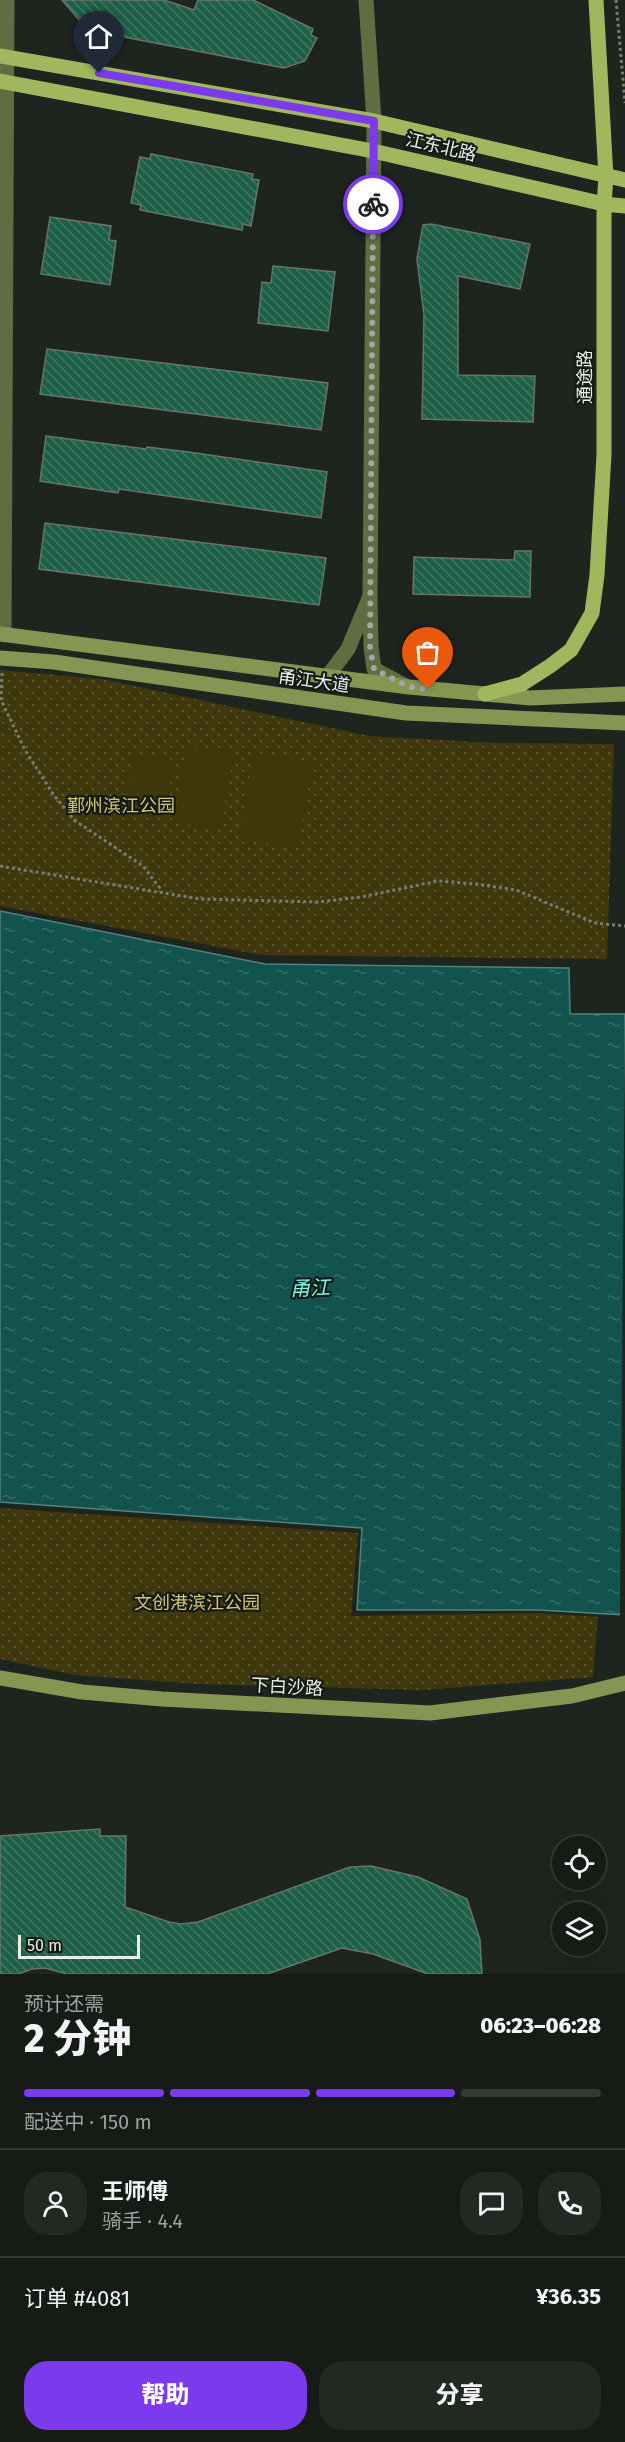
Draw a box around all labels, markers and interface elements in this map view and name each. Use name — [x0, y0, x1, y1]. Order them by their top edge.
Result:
pin — [73, 11, 124, 73]
icon: home — [82, 20, 115, 53]
street label: 江东北路 — [403, 128, 479, 166]
courier — [343, 174, 403, 234]
icon: bike — [357, 188, 390, 221]
street label: 通途路 — [574, 350, 596, 404]
pin — [402, 627, 453, 689]
icon: bag — [411, 636, 444, 669]
street label: 甬江大道 — [277, 665, 351, 697]
park label: 鄞州滨江公园 — [67, 795, 175, 817]
water label: 甬江 — [290, 1275, 332, 1301]
park label: 文创港滨江公园 — [134, 1592, 260, 1614]
street label: 下白沙路 — [250, 1674, 324, 1700]
map controls — [552, 1836, 606, 1956]
button: locate — [552, 1836, 606, 1890]
button: layers — [552, 1902, 606, 1956]
scale bar — [18, 1932, 140, 1960]
text: 50 m — [27, 1936, 62, 1955]
text: 预计还需 — [24, 1992, 104, 2016]
text: 06:23–06:28 — [480, 2012, 601, 2039]
text: 2 分钟 — [24, 2016, 131, 2062]
text: 配送中 · 150 m — [24, 2110, 152, 2134]
button: person — [24, 2172, 87, 2235]
button: chat — [460, 2172, 523, 2235]
button: phone — [538, 2172, 601, 2235]
text: 王师傅 — [102, 2178, 168, 2205]
text: 骑手 · 4.4 — [102, 2209, 183, 2233]
text: ¥36.35 — [536, 2283, 601, 2310]
text: 订单 #4081 — [24, 2285, 130, 2312]
button: 帮助 — [24, 2361, 307, 2430]
button: 分享 — [319, 2361, 601, 2430]

